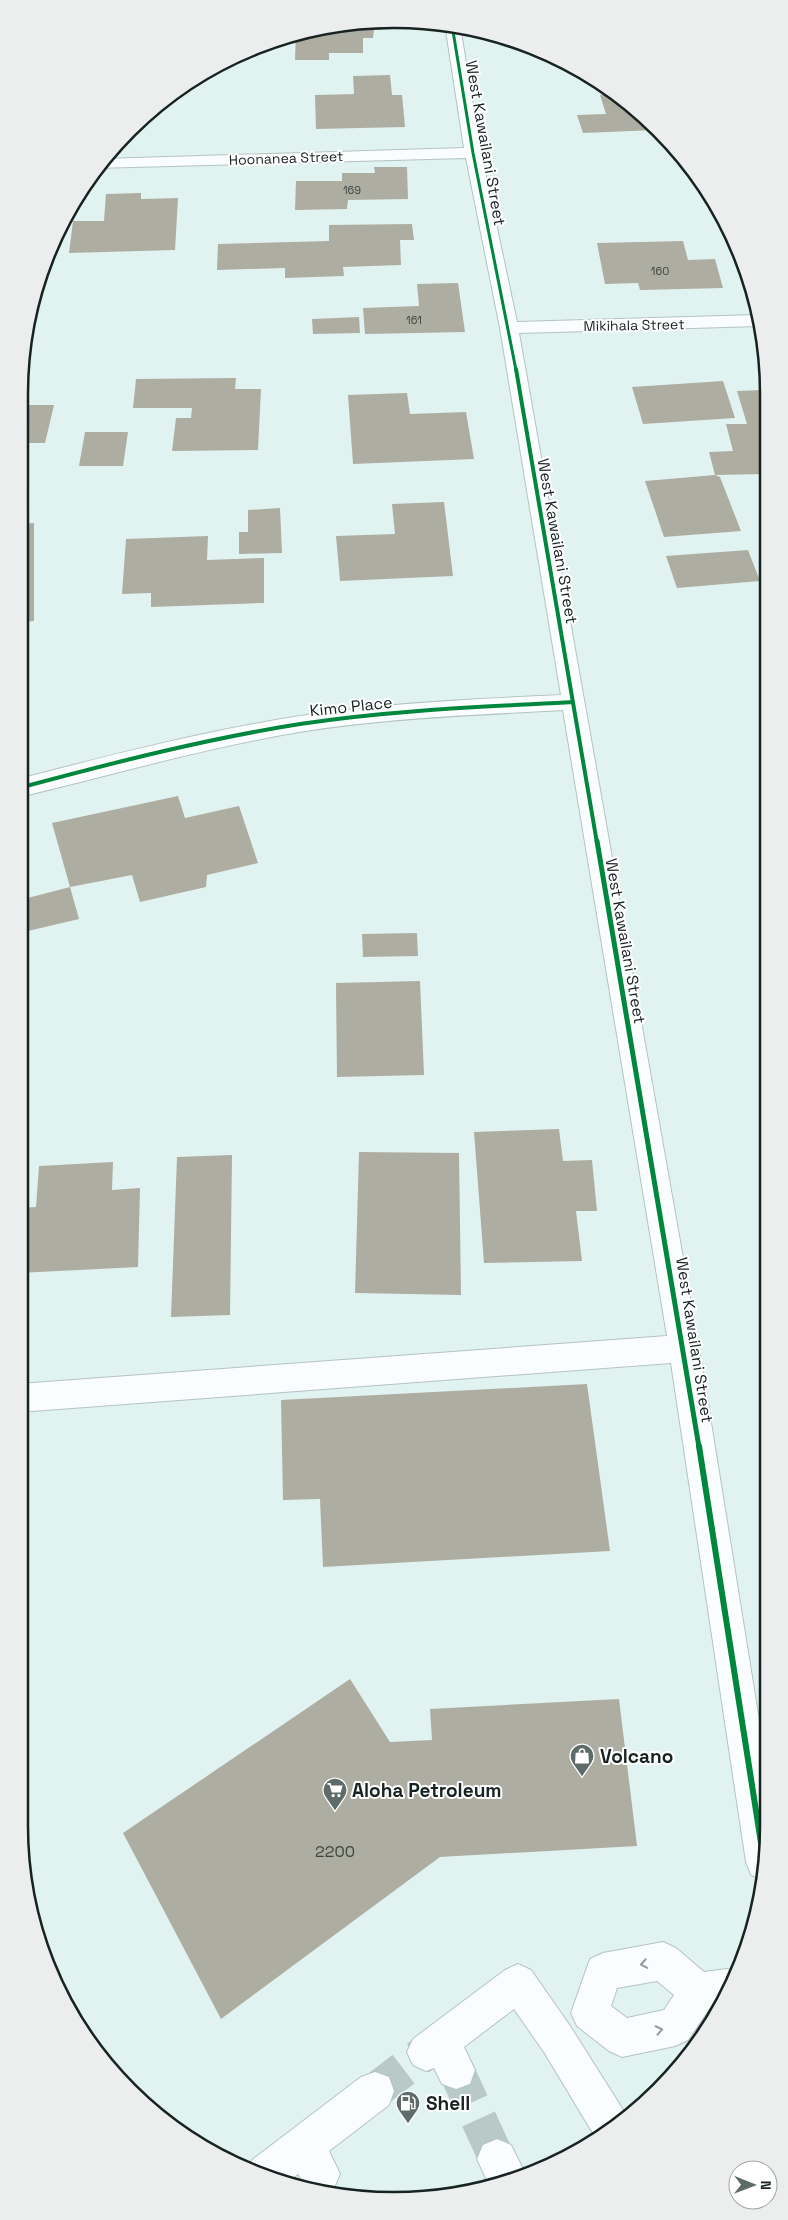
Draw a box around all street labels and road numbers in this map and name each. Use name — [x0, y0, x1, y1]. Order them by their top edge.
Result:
street label: West Kawailani Street — [461, 59, 510, 227]
street label: Hoonanea Street — [229, 147, 343, 169]
street label: Mikihala Street — [583, 315, 685, 335]
street label: West Kawailani Street — [533, 457, 582, 625]
street label: Kimo Place — [309, 692, 393, 721]
street label: West Kawailani Street — [601, 857, 650, 1025]
street label: West Kawailani Street — [671, 1256, 718, 1424]

